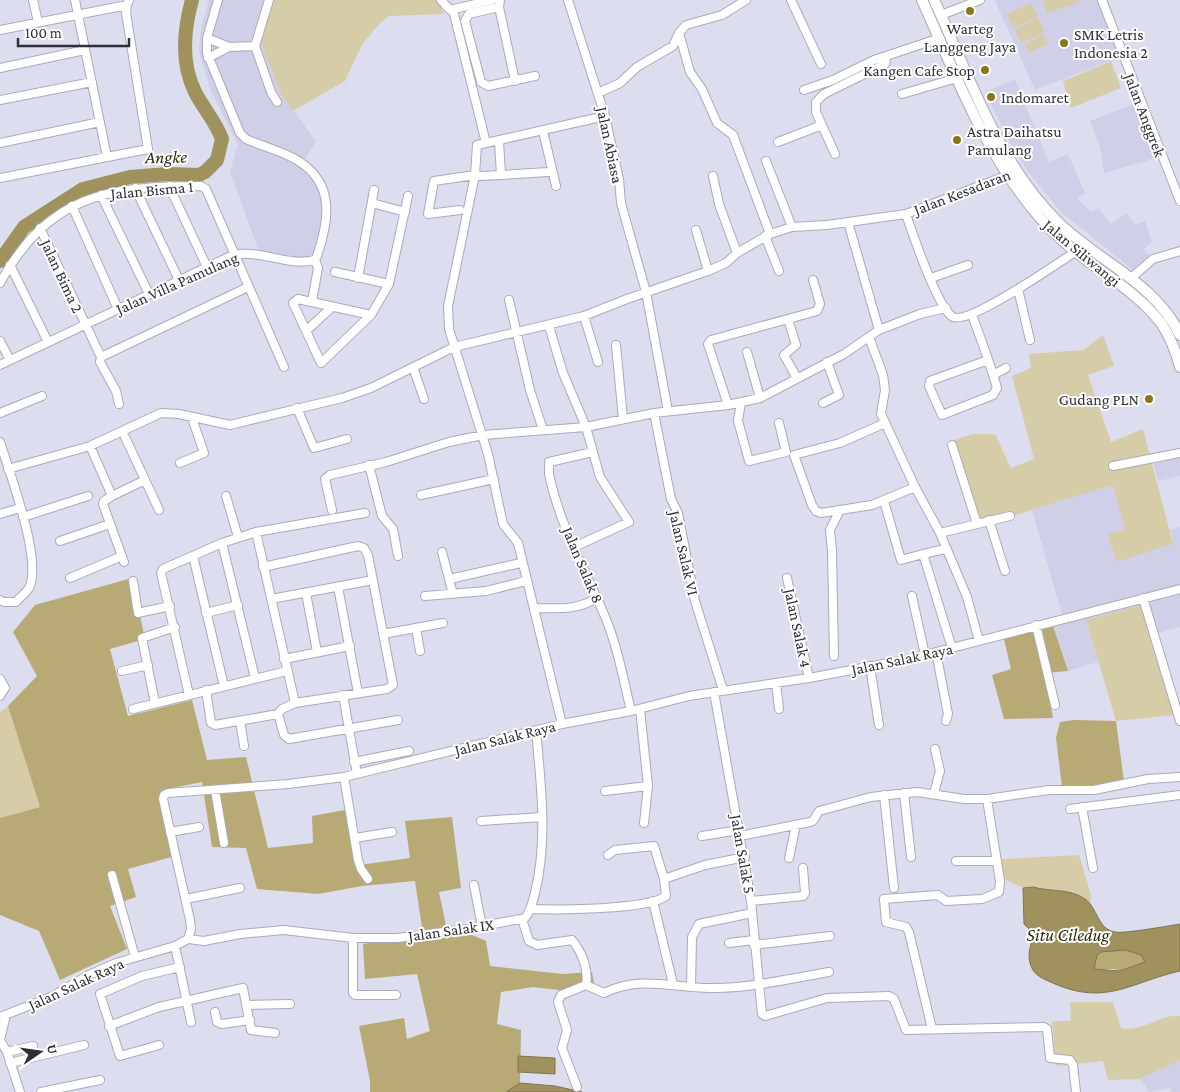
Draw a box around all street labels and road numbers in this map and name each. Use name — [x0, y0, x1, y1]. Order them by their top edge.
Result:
street label: Jalan Anggrek — [1120, 69, 1169, 160]
street label: Jalan Abiasa — [592, 103, 627, 186]
street label: Jalan Kesadaran — [909, 166, 1014, 220]
street label: Jalan Bisma 1 — [108, 178, 194, 203]
street label: Jalan Siliwangi — [1038, 215, 1124, 291]
street label: Jalan Bima 2 — [36, 235, 87, 316]
street label: Jalan Villa Pamulang — [112, 248, 241, 319]
street label: Jalan Salak VI — [665, 507, 702, 597]
street label: Jalan Salak 8 — [558, 523, 607, 606]
street label: Jalan Salak 4 — [780, 585, 815, 669]
street label: Jalan Salak Raya — [848, 640, 955, 679]
street label: Jalan Salak Raya — [451, 717, 558, 760]
street label: Jalan Salak 5 — [726, 811, 758, 895]
street label: Jalan Salak IX — [405, 915, 496, 946]
street label: Jalan Salak Raya — [24, 954, 127, 1015]

